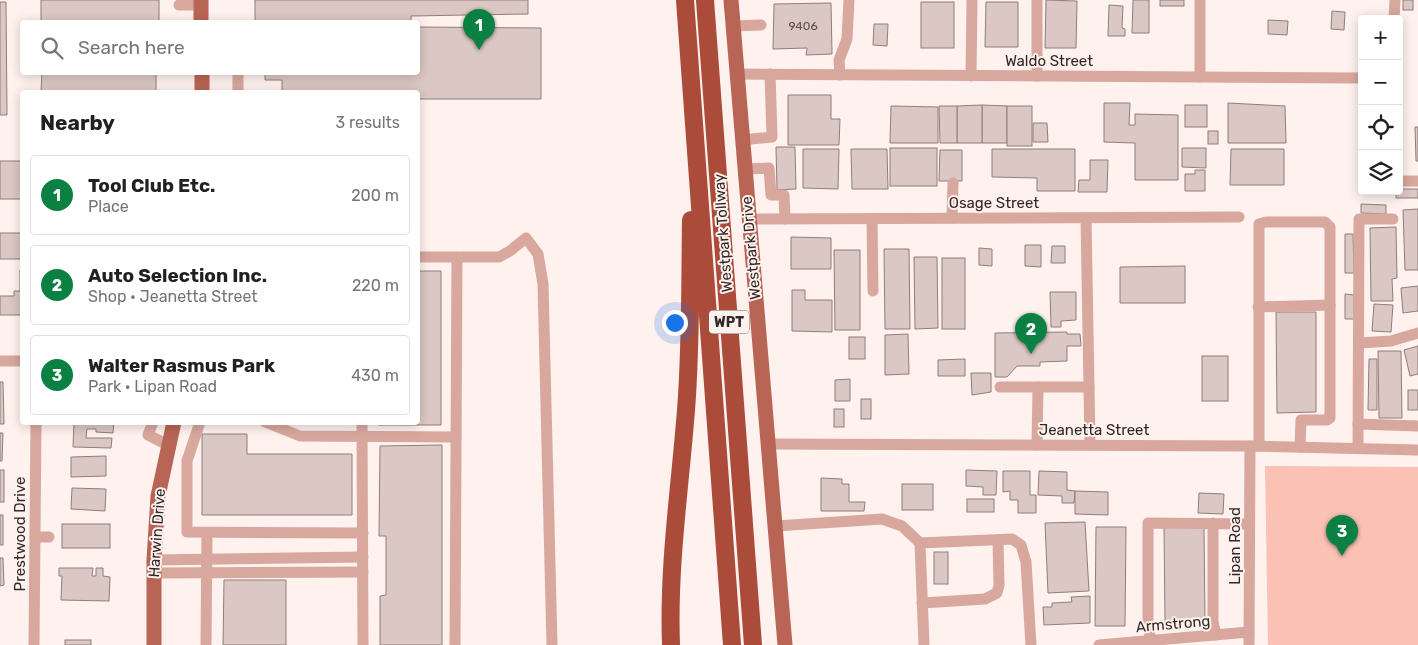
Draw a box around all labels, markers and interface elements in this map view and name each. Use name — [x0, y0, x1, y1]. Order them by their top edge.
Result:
pin: 1 — [463, 9, 495, 50]
map controls — [1358, 15, 1403, 195]
button: + — [1358, 15, 1403, 60]
house number: 9406 — [788, 19, 818, 33]
search box — [20, 20, 420, 75]
icon: search — [38, 34, 66, 62]
text: Search here — [78, 36, 185, 59]
street label: Waldo Street — [1005, 52, 1093, 70]
button: − — [1358, 60, 1403, 105]
button: locate — [1358, 105, 1403, 150]
text: Nearby — [40, 110, 115, 135]
text: 3 results — [335, 113, 400, 132]
button: layers — [1358, 150, 1403, 195]
street label: Westpark Tollway — [710, 173, 736, 293]
text: Tool Club Etc. — [88, 174, 216, 197]
text: 1 — [53, 186, 61, 205]
text: 200 m — [351, 186, 399, 205]
street label: Osage Street — [949, 194, 1039, 212]
street label: Westpark Drive — [738, 195, 764, 301]
text: Place — [88, 197, 129, 216]
text: Auto Selection Inc. — [88, 264, 267, 287]
text: 2 — [52, 276, 62, 295]
text: 220 m — [352, 276, 399, 295]
text: Shop · Jeanetta Street — [88, 287, 258, 306]
your location — [662, 310, 688, 336]
road number: WPT — [709, 311, 749, 334]
pin: 2 — [1015, 313, 1047, 354]
text: Walter Rasmus Park — [88, 354, 275, 377]
text: 3 — [52, 366, 62, 385]
text: 430 m — [351, 366, 399, 385]
text: Park · Lipan Road — [88, 377, 217, 396]
street label: Jeanetta Street — [1039, 421, 1149, 439]
street label: Prestwood Drive — [11, 477, 29, 591]
street label: Harwin Drive — [145, 488, 169, 578]
street label: Lipan Road — [1226, 507, 1244, 585]
pin: 3 — [1326, 515, 1358, 556]
street label: Armstrong — [1135, 612, 1211, 636]

